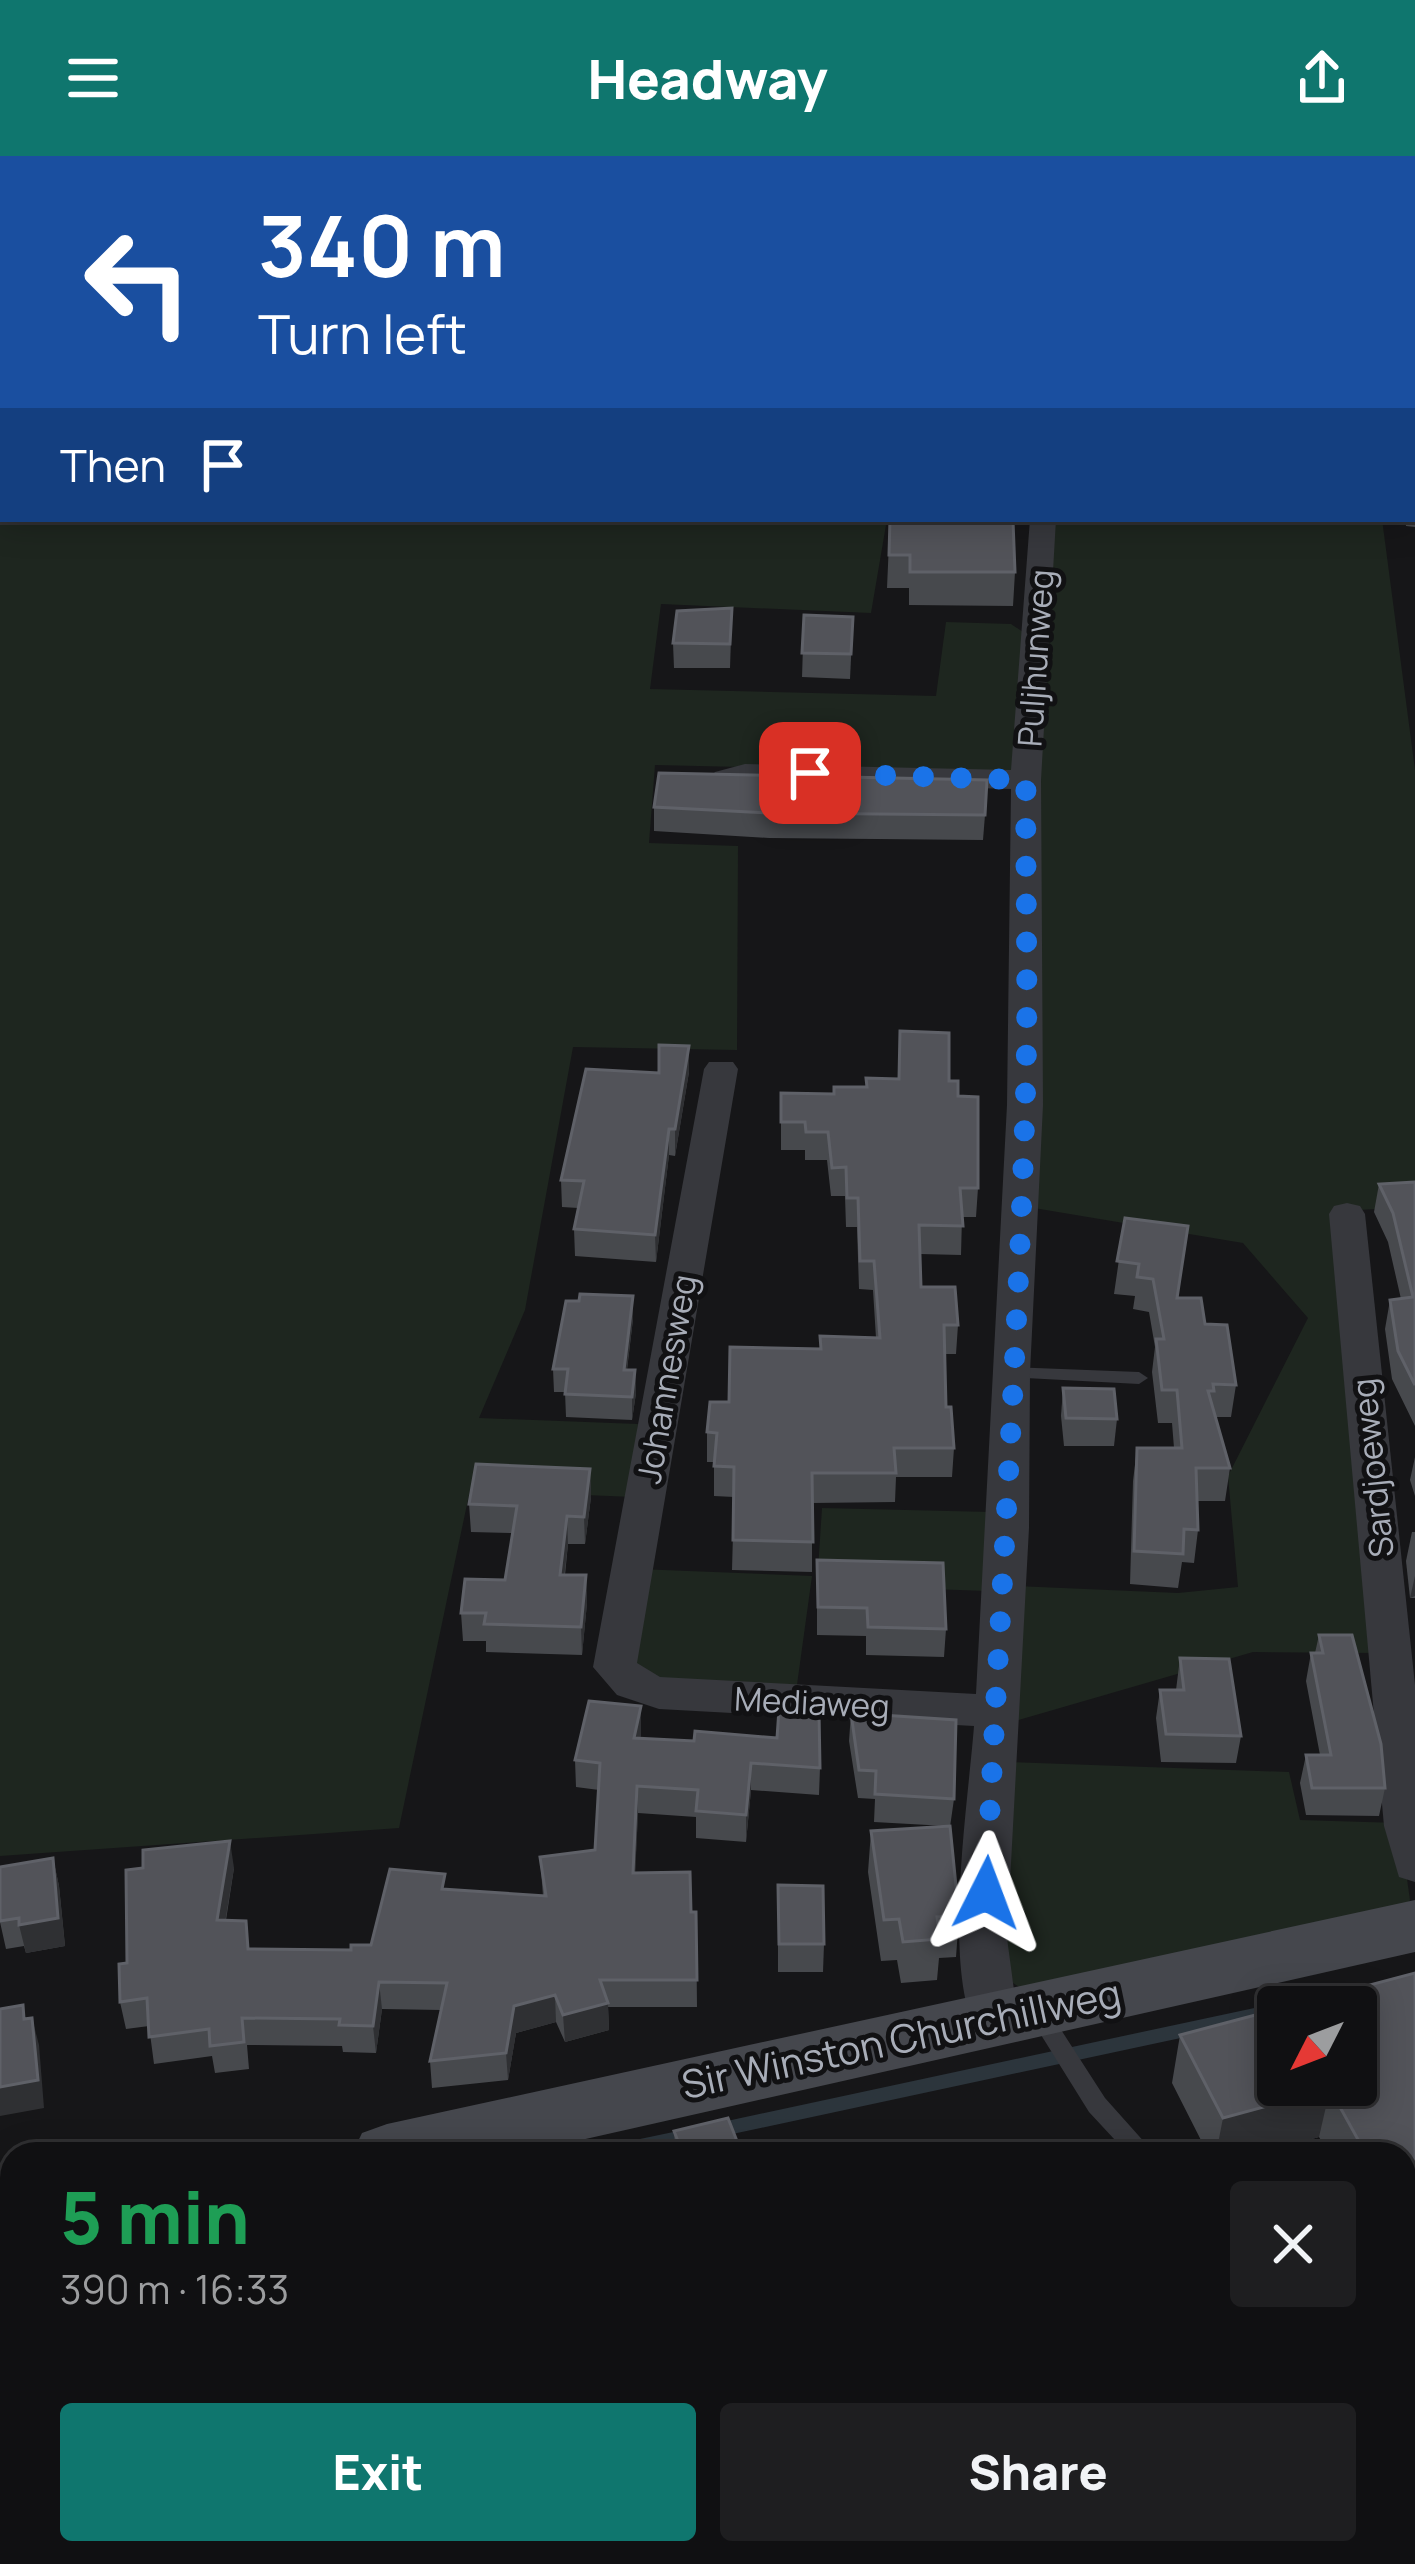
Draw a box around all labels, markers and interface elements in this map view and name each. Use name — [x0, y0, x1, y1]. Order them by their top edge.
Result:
text: Headway — [587, 41, 828, 115]
icon: menu — [60, 45, 126, 111]
icon: share — [1289, 45, 1355, 111]
text: 340 m — [258, 187, 506, 302]
icon: left — [60, 204, 216, 360]
text: Turn left — [258, 296, 467, 370]
icon: arrive — [190, 432, 256, 498]
text: Then — [60, 434, 166, 496]
street label: Puljhunweg — [1006, 568, 1064, 748]
pin — [759, 722, 861, 824]
icon: arrive — [777, 740, 843, 806]
street label: Johannesweg — [625, 1271, 707, 1487]
street label: Sardjoeweg — [1340, 1376, 1404, 1560]
street label: Mediaweg — [733, 1675, 891, 1729]
position arrow — [923, 1830, 1049, 1956]
street label: Sir Winston Churchillweg — [677, 1965, 1125, 2111]
north arrow — [1257, 1986, 1377, 2106]
map controls — [1257, 1986, 1377, 2106]
text: 5 min — [60, 2167, 250, 2266]
button: close — [1230, 2181, 1356, 2307]
text: 390 m · 16:33 — [60, 2262, 289, 2316]
button: Exit — [60, 2403, 696, 2541]
button: Share — [720, 2403, 1356, 2541]

